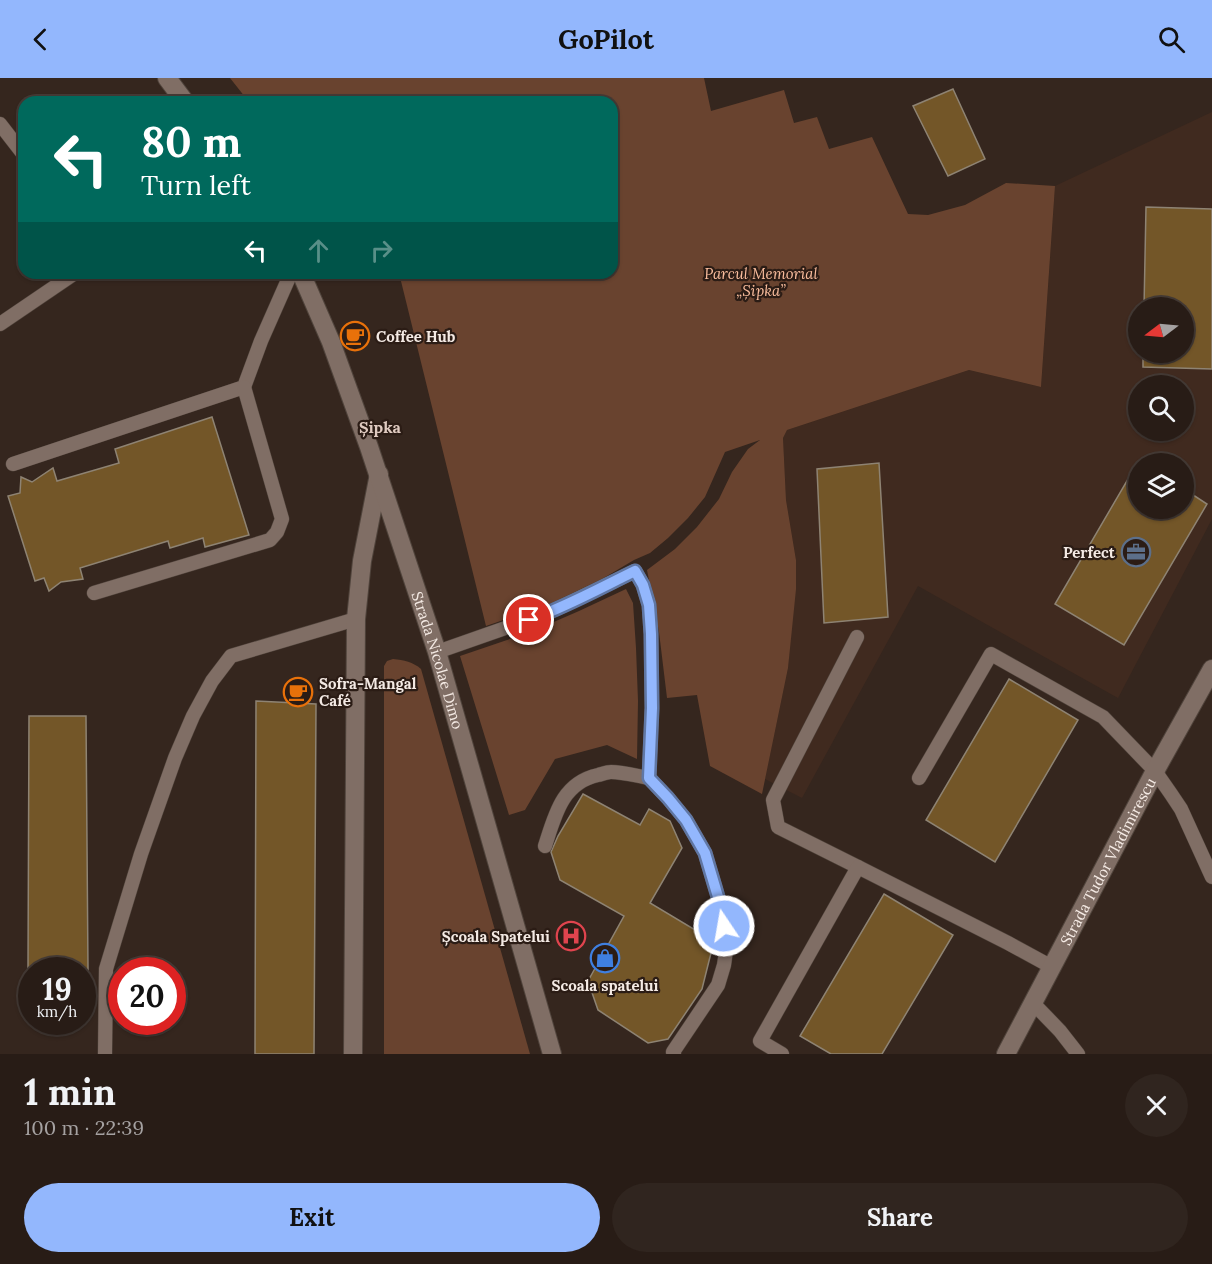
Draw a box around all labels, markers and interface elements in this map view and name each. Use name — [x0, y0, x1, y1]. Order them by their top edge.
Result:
text: GoPilot — [558, 22, 654, 56]
icon: back — [24, 23, 57, 56]
icon: search — [1155, 23, 1188, 56]
text: 80 m — [141, 115, 241, 169]
icon: left — [42, 120, 120, 198]
text: Turn left — [141, 168, 251, 202]
icon: left — [239, 234, 272, 267]
icon: ahead — [302, 234, 335, 267]
icon: right — [365, 234, 398, 267]
park label: Parcul Memorial „Șipka” — [704, 264, 819, 300]
north arrow — [1128, 297, 1194, 363]
map controls — [1128, 297, 1194, 519]
cafe icon: Coffee Hub — [339, 320, 371, 352]
place label: Coffee Hub — [376, 327, 456, 346]
button: search — [1128, 375, 1194, 441]
district label: Șipka — [359, 417, 402, 438]
button: layers — [1128, 453, 1194, 519]
office icon: Perfect — [1120, 536, 1152, 568]
place label: Perfect — [1063, 543, 1116, 562]
street label: Strada Nicolae Dimo — [408, 589, 468, 731]
pin — [503, 594, 554, 645]
icon: arrive — [512, 603, 545, 636]
place label: Sofra-Mangal Café — [319, 674, 417, 710]
cafe icon: Sofra-Mangal Café — [282, 676, 314, 708]
street label: Strada Tudor Vladimirescu — [1056, 774, 1160, 948]
position arrow — [692, 894, 756, 958]
hospital icon: Școala Spatelui — [555, 920, 587, 952]
place label: Școala Spatelui — [442, 927, 550, 947]
shop icon: Scoala spatelui — [589, 942, 621, 974]
speed limit sign: 20 — [108, 957, 186, 1035]
text: 19 — [42, 970, 72, 1008]
place label: Scoala spatelui — [552, 976, 658, 995]
text: km/h — [37, 1002, 77, 1021]
text: 1 min — [24, 1069, 116, 1115]
button: close — [1125, 1074, 1188, 1137]
text: 100 m · 22:39 — [24, 1115, 144, 1140]
button: Exit — [24, 1183, 600, 1252]
button: Share — [612, 1183, 1188, 1252]

